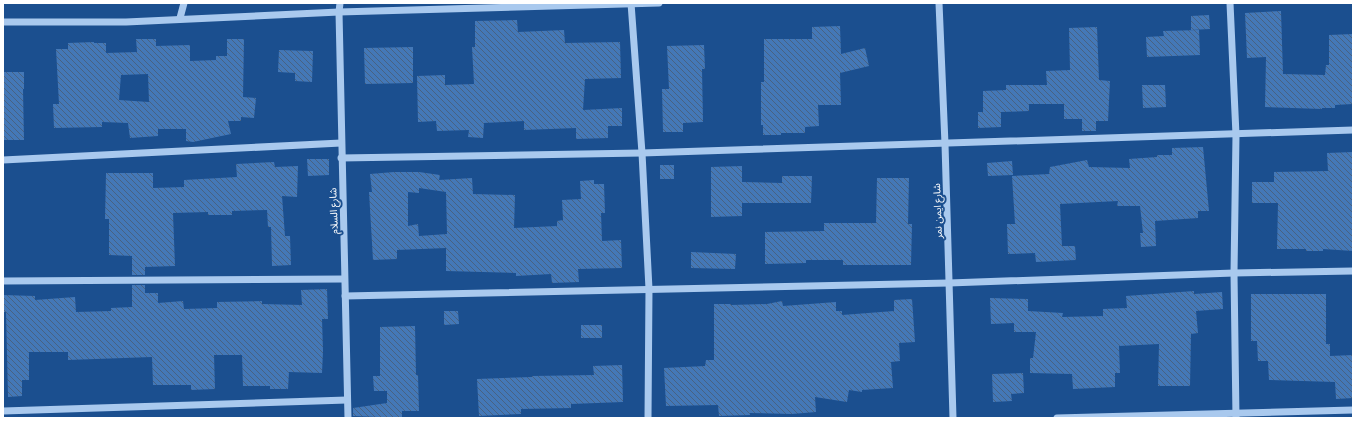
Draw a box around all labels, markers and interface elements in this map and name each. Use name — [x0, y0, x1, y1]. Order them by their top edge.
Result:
street label: شارع ايمن نمر — [930, 183, 946, 240]
street label: شارع السلام — [326, 187, 343, 234]

